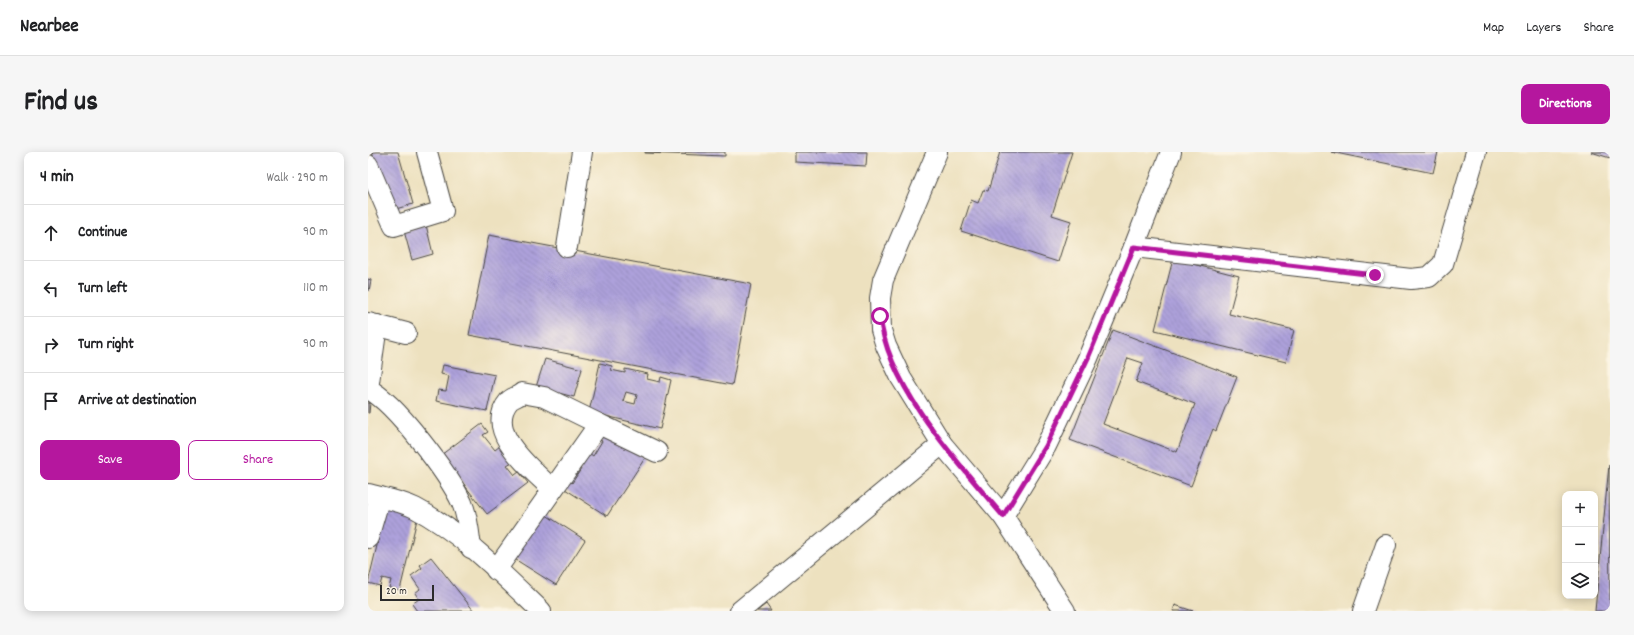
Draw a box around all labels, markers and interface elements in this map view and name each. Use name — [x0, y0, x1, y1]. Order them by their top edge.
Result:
text: Nearbee — [20, 14, 79, 41]
text: Map — [1483, 18, 1504, 38]
text: Layers — [1526, 18, 1561, 38]
text: Share — [1583, 18, 1614, 38]
text: Find us — [24, 84, 98, 124]
button: Directions — [1521, 84, 1610, 124]
text: 4 min — [40, 166, 74, 190]
text: Walk · 290 m — [266, 169, 328, 188]
icon: ahead — [40, 222, 62, 244]
text: Continue — [78, 222, 127, 244]
text: 90 m — [303, 223, 328, 242]
route end — [1366, 266, 1384, 284]
icon: left — [40, 278, 62, 300]
text: Turn left — [78, 278, 127, 300]
text: 110 m — [303, 279, 328, 298]
route start — [871, 307, 889, 325]
icon: right — [40, 334, 62, 356]
text: Turn right — [78, 334, 134, 356]
text: 90 m — [303, 335, 328, 354]
icon: arrive — [40, 390, 62, 412]
text: Arrive at destination — [78, 390, 196, 412]
button: Save — [40, 440, 180, 480]
button: Share — [188, 440, 328, 480]
map controls — [1562, 491, 1598, 599]
button: + — [1562, 491, 1598, 527]
button: − — [1562, 527, 1598, 563]
button: layers — [1562, 563, 1598, 599]
scale bar — [380, 583, 434, 602]
text: 20 m — [386, 584, 407, 600]

